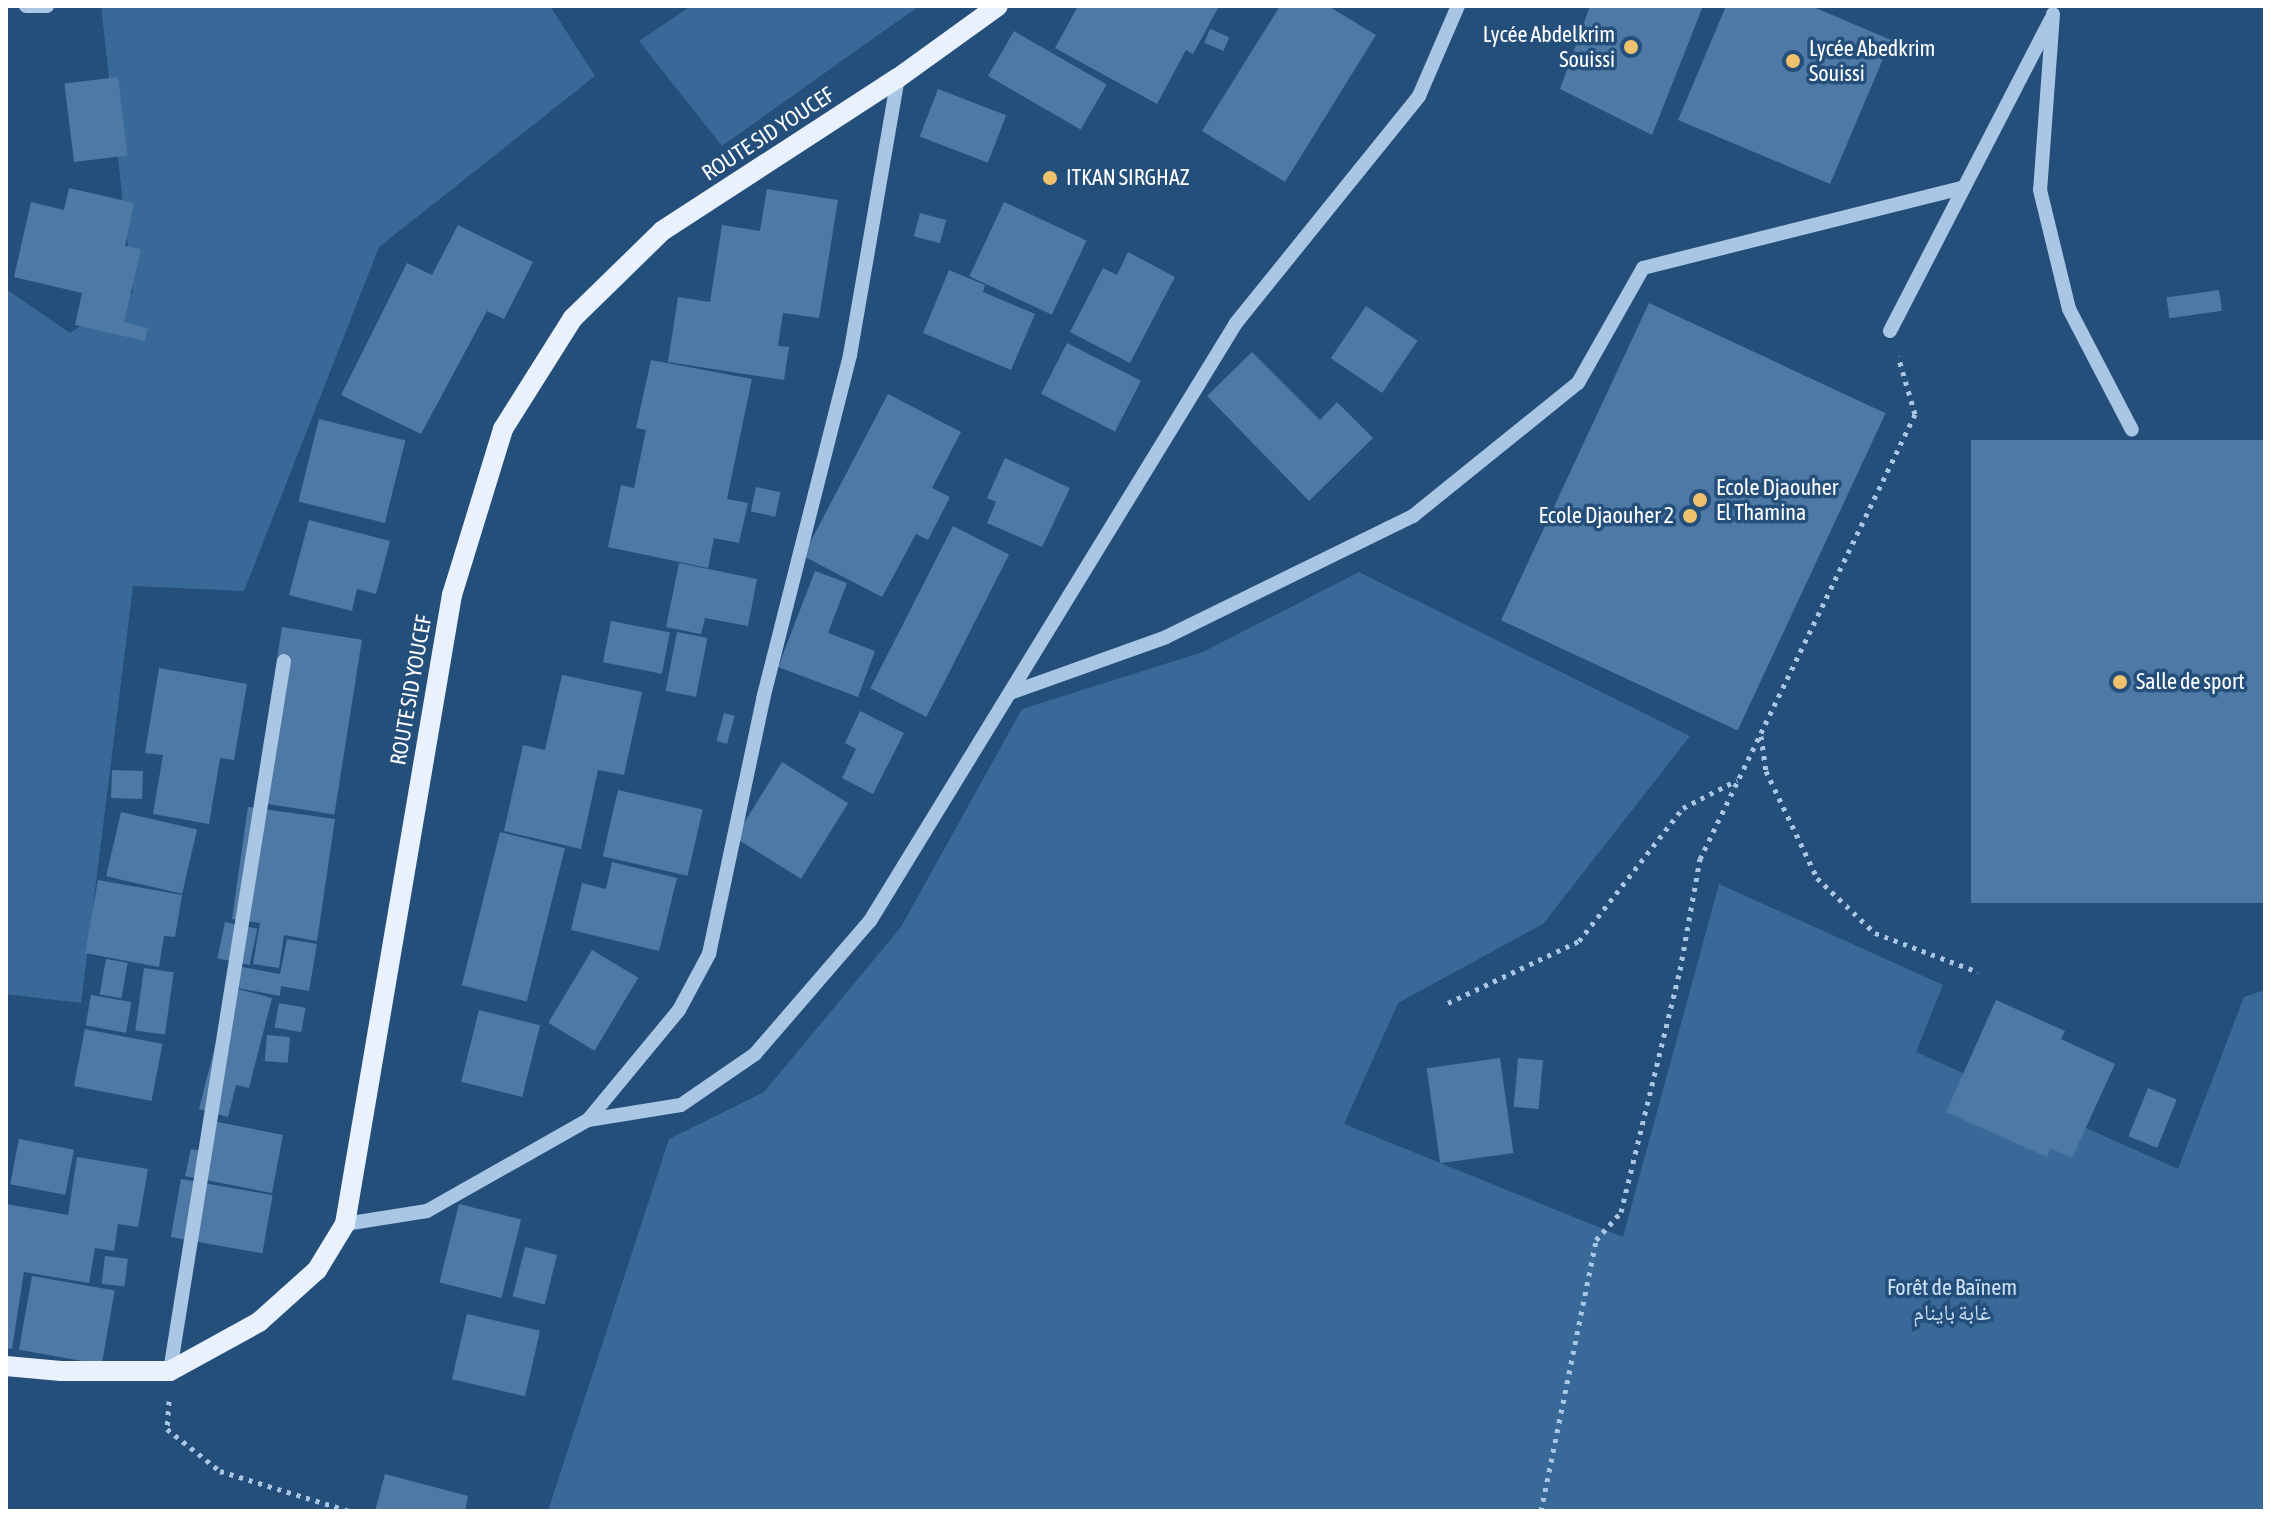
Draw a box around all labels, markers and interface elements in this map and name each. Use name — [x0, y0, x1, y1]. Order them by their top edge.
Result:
place label: Lycée Abdelkrim Souissi — [1483, 21, 1615, 72]
place label: Lycée Abedkrim Souissi — [1809, 35, 1935, 86]
marker: Lycée Abdelkrim Souissi — [1622, 38, 1640, 56]
marker: Lycée Abedkrim Souissi — [1784, 52, 1802, 70]
street label: ROUTE SID YOUCEF — [697, 82, 839, 186]
place label: ITKAN SIRGHAZ — [1066, 165, 1190, 191]
marker: ITKAN SIRGHAZ — [1041, 169, 1059, 187]
place label: Ecole Djaouher El Thamina — [1716, 474, 1838, 526]
marker: Ecole Djaouher El Thamina — [1691, 491, 1709, 509]
place label: Ecole Djaouher 2 — [1538, 503, 1674, 529]
marker: Ecole Djaouher 2 — [1681, 507, 1699, 525]
street label: ROUTE SID YOUCEF — [385, 613, 437, 767]
place label: Salle de sport — [2136, 669, 2244, 695]
marker: Salle de sport — [2111, 673, 2129, 691]
park label: Forêt de Baïnem غابة باينام — [1887, 1274, 2017, 1326]

